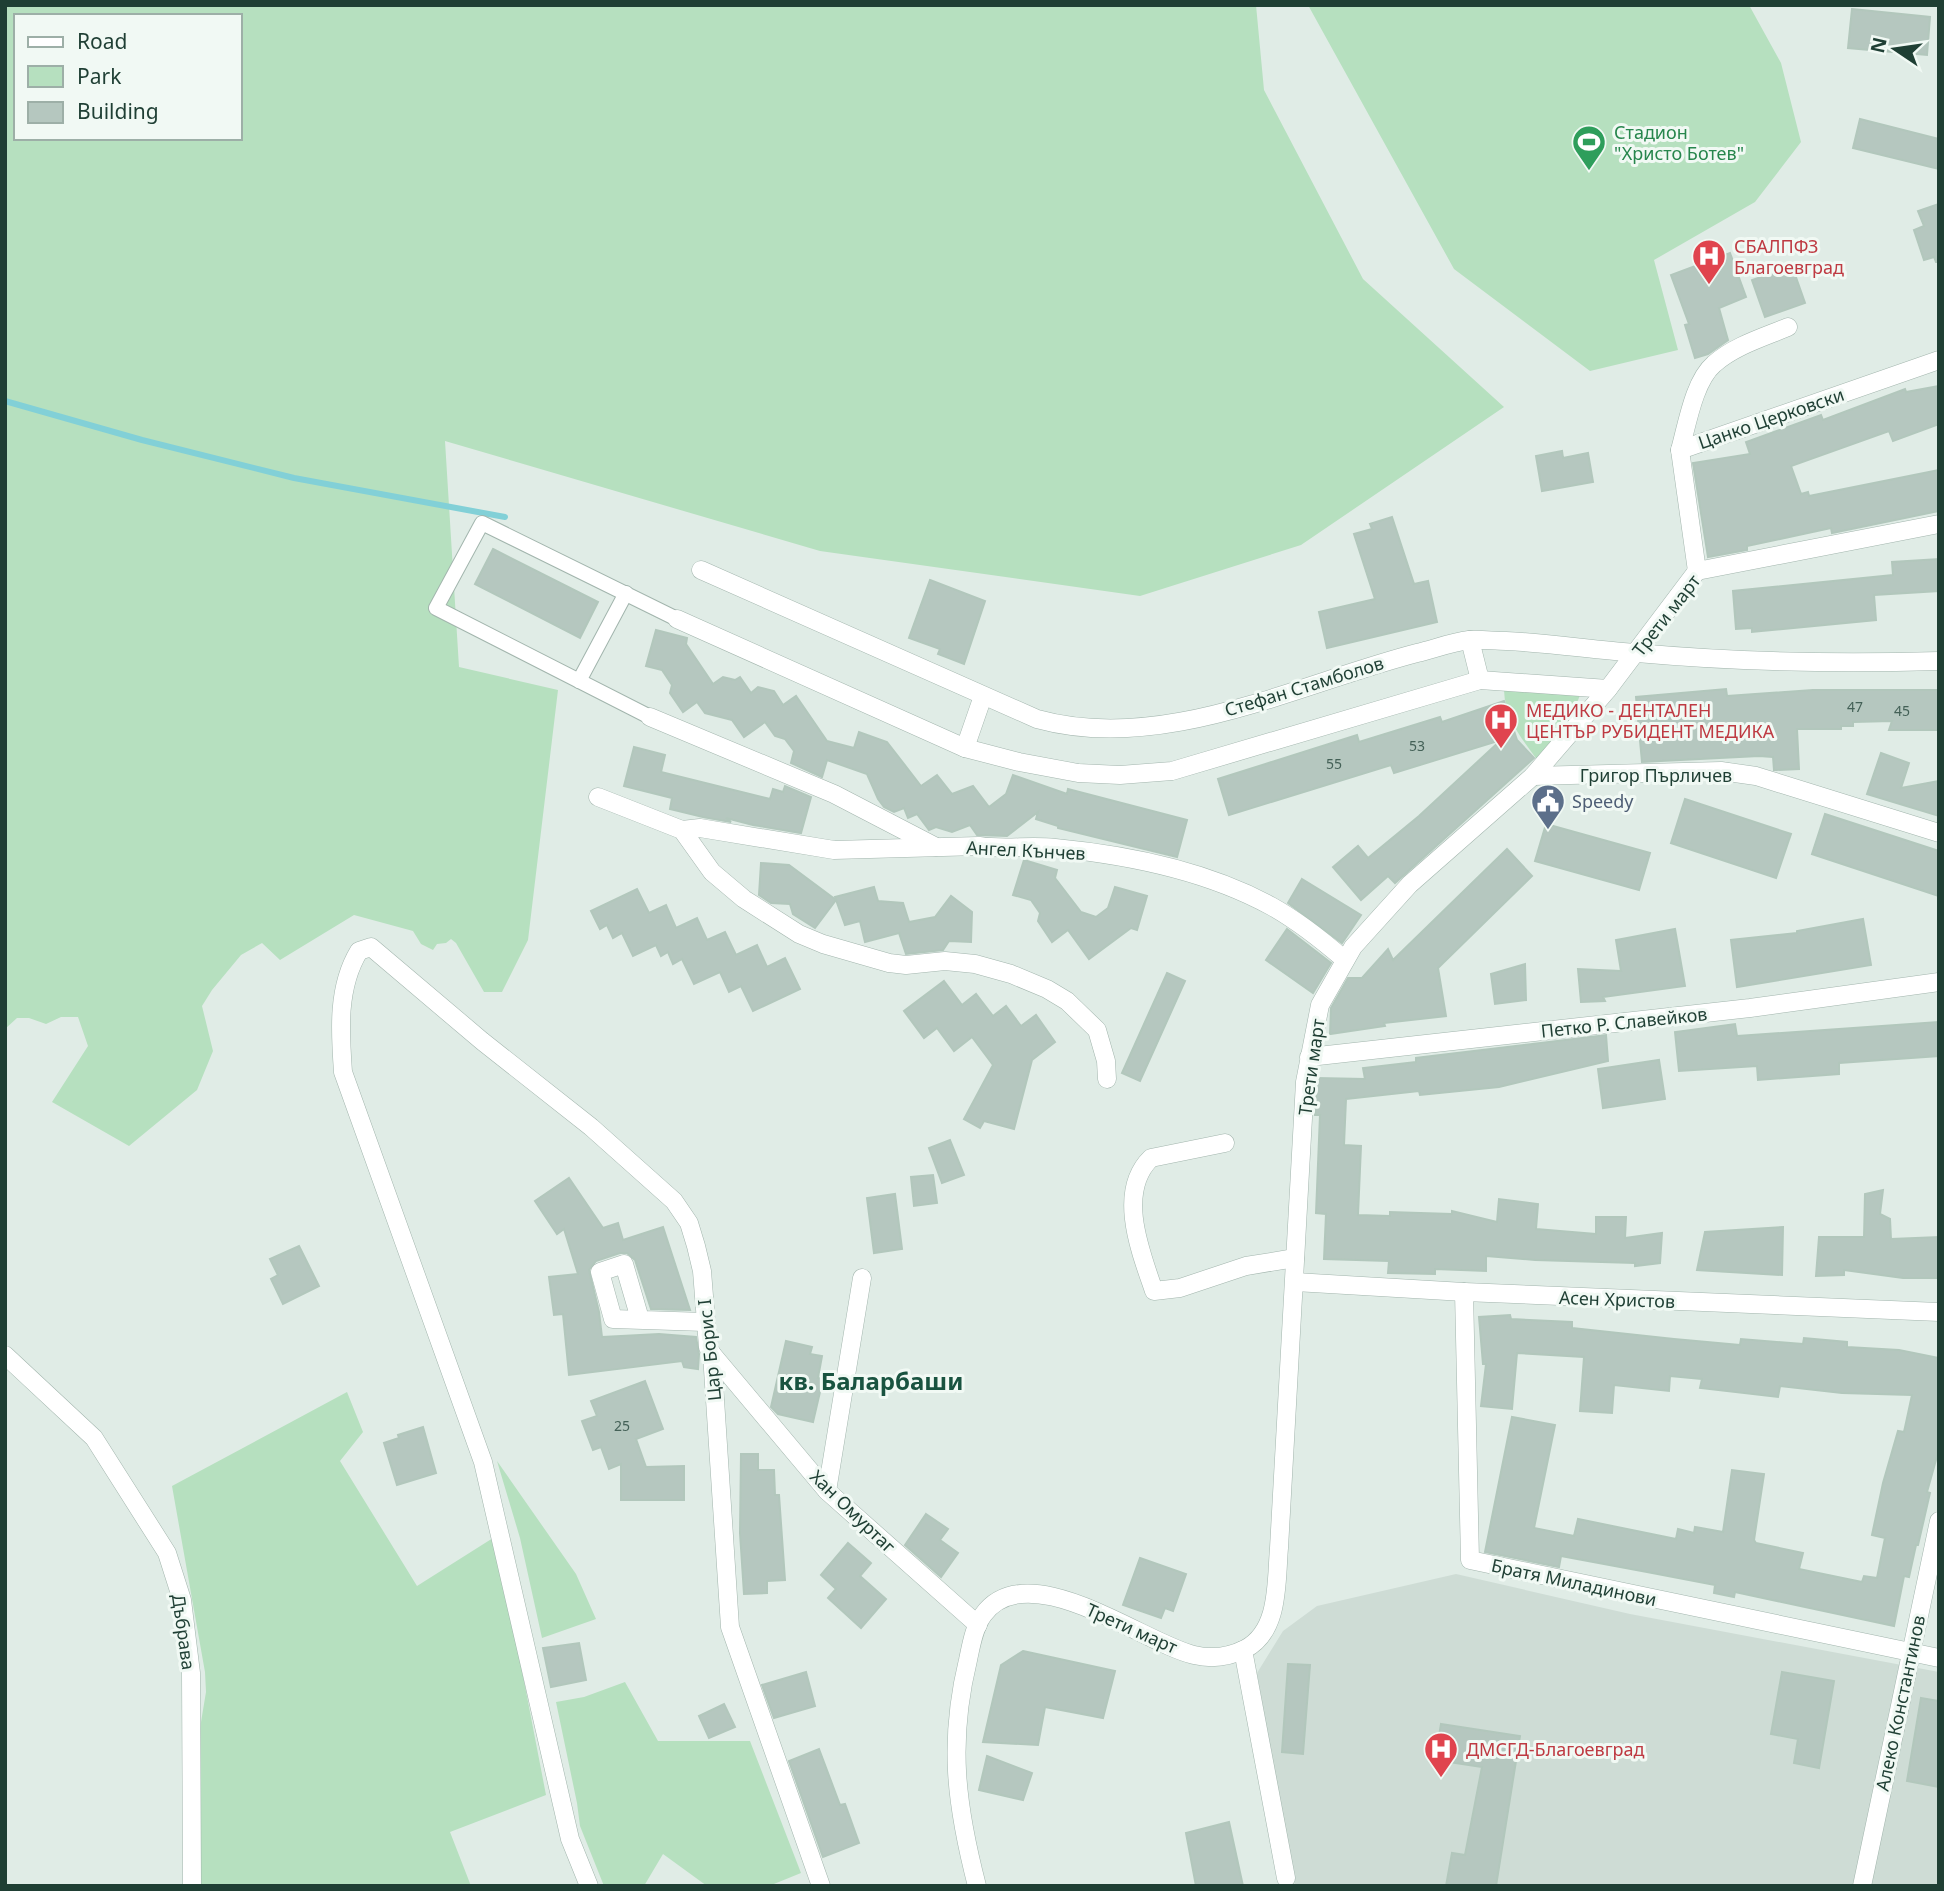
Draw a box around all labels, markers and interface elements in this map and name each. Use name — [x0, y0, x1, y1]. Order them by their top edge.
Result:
legend — [14, 14, 242, 140]
north arrow — [1860, 14, 1930, 84]
text: Road — [77, 27, 127, 55]
text: N — [1864, 35, 1893, 56]
text: Park — [77, 62, 122, 90]
text: Building — [77, 97, 159, 125]
place label: Стадион "Христо Ботев" — [1614, 120, 1744, 165]
sports icon: Стадион "Христо Ботев" — [1570, 123, 1608, 172]
place label: СБАЛПФЗ Благоевград — [1734, 234, 1844, 279]
hospital icon: СБАЛПФЗ Благоевград — [1690, 237, 1728, 286]
street label: Цанко Церковски — [1695, 382, 1847, 454]
street label: Трети март — [1627, 569, 1706, 661]
street label: Стефан Стамболов — [1221, 650, 1387, 722]
house number: 47 — [1847, 697, 1863, 716]
place label: МЕДИКО - ДЕНТАЛЕН ЦЕНТЪР РУБИДЕНТ МЕДИКА — [1526, 698, 1775, 743]
hospital icon: МЕДИКО - ДЕНТАЛЕН ЦЕНТЪР РУБИДЕНТ МЕДИКА — [1482, 701, 1520, 750]
house number: 45 — [1894, 701, 1910, 720]
house number: 53 — [1409, 736, 1425, 755]
house number: 55 — [1326, 754, 1342, 773]
street label: Григор Пърличев — [1580, 763, 1732, 787]
public building icon: Speedy — [1529, 782, 1567, 831]
place label: Speedy — [1572, 789, 1634, 813]
street label: Ангел Кънчев — [966, 835, 1086, 865]
street label: Петко Р. Славейков — [1540, 1001, 1708, 1043]
street label: Трети март — [1292, 1017, 1330, 1117]
street label: Асен Христов — [1558, 1285, 1676, 1313]
street label: Цар Борис I — [692, 1298, 726, 1402]
district label: кв. Баларбаши — [779, 1364, 963, 1397]
house number: 25 — [614, 1416, 630, 1435]
street label: Хан Омуртаг — [805, 1464, 901, 1558]
street label: Братя Миладинови — [1489, 1553, 1659, 1611]
street label: Дъбрава — [167, 1593, 201, 1671]
street label: Трети март — [1083, 1597, 1182, 1659]
street label: Алеко Константинов — [1870, 1613, 1930, 1793]
hospital icon: ДМСГД-Благоевград — [1422, 1730, 1460, 1779]
place label: ДМСГД-Благоевград — [1466, 1737, 1645, 1761]

